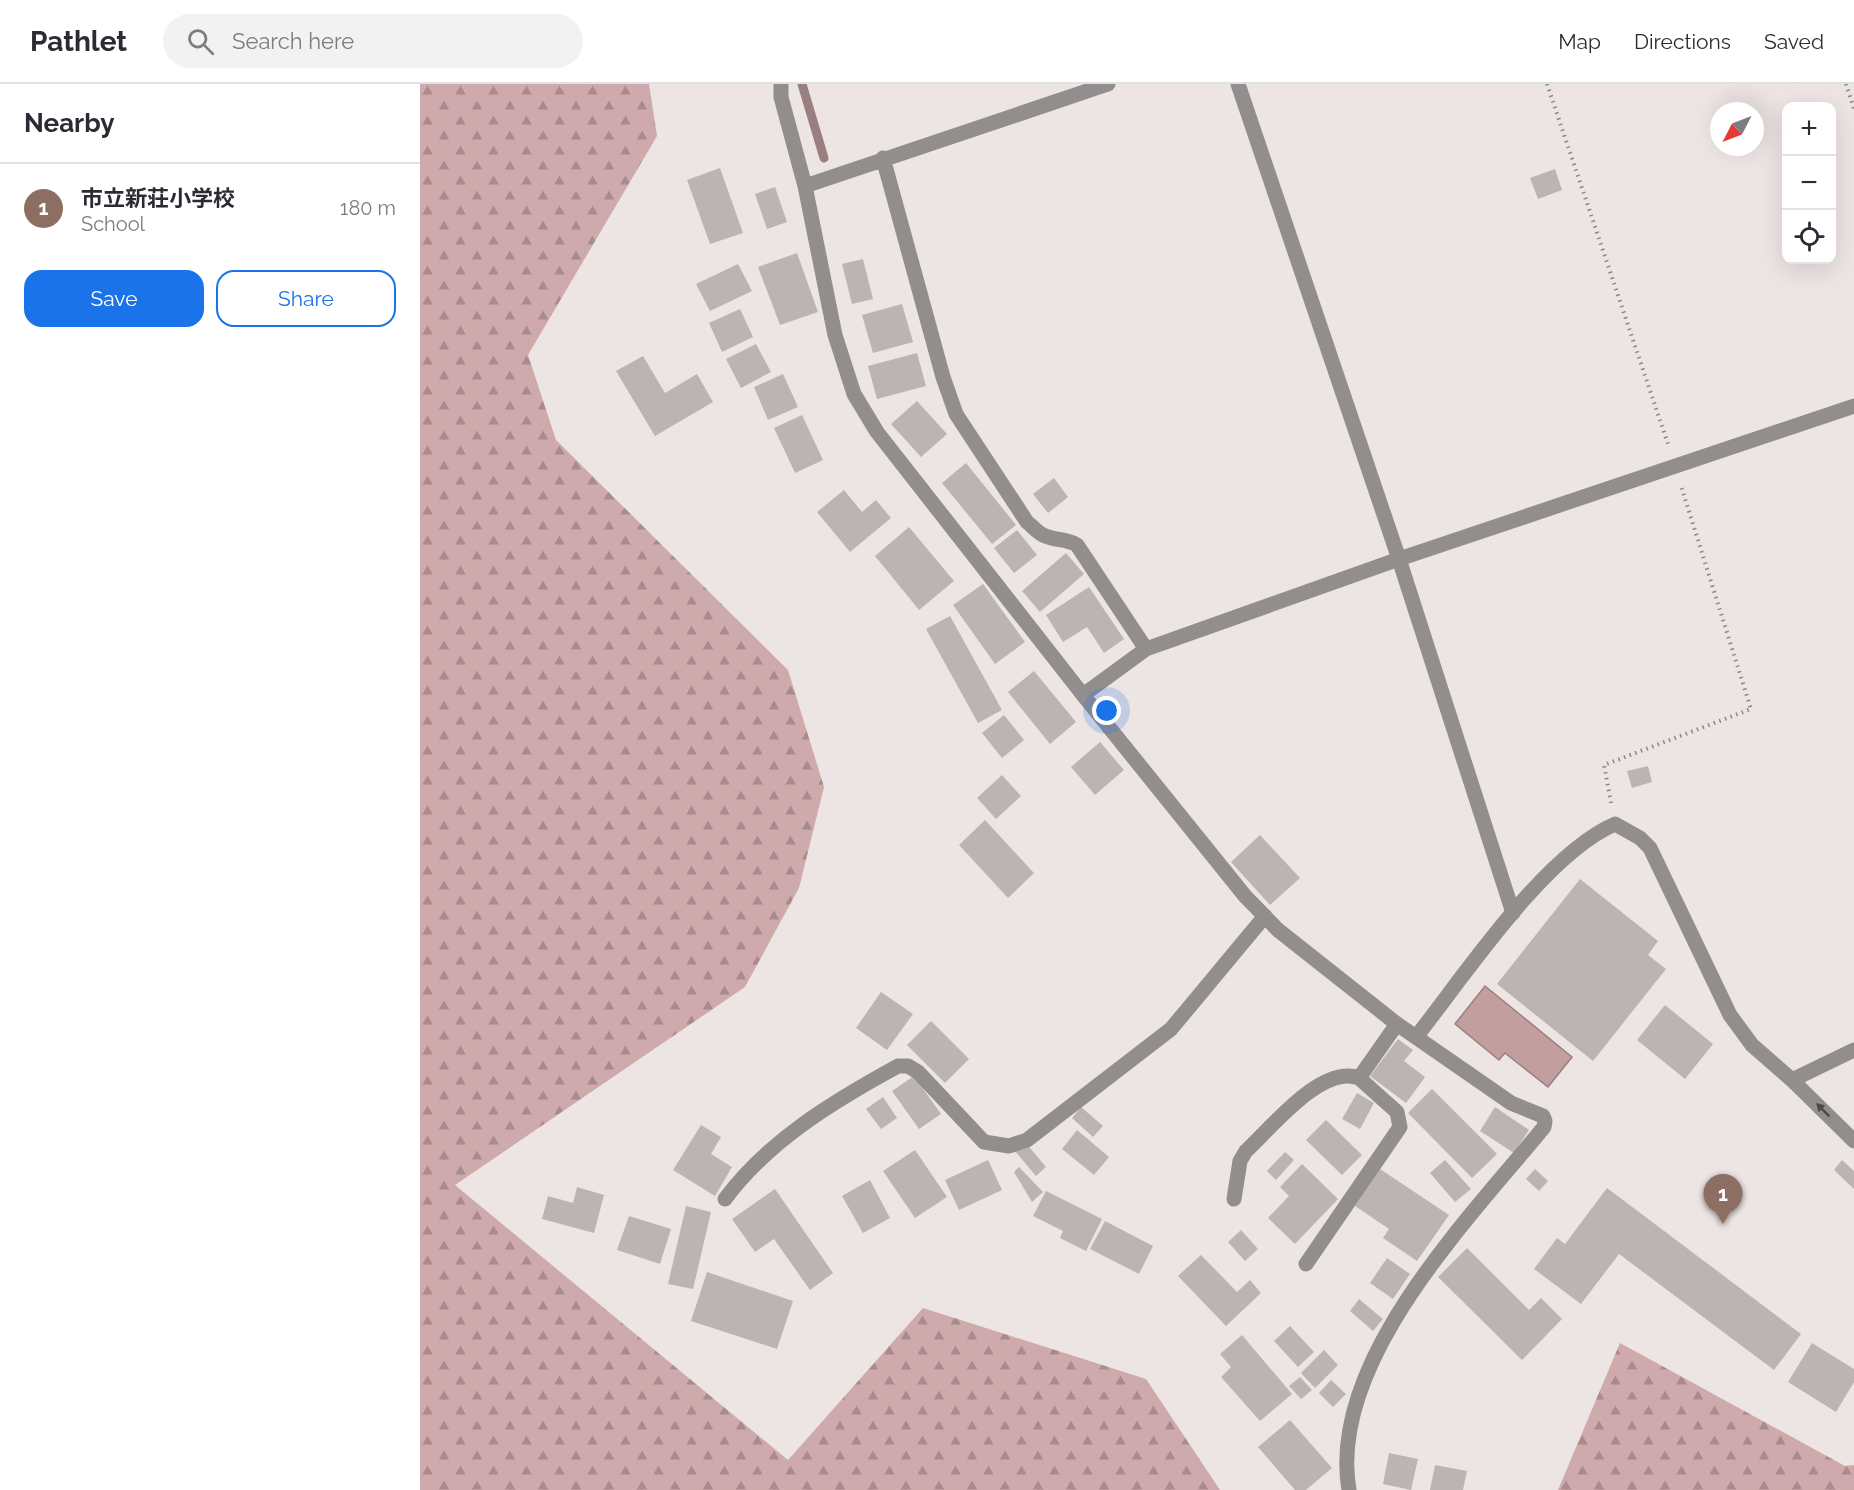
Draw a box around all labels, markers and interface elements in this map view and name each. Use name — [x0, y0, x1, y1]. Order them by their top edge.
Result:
search box — [163, 14, 583, 68]
text: Pathlet — [30, 25, 127, 58]
icon: search — [184, 25, 217, 58]
text: Search here — [232, 28, 354, 54]
text: Map — [1558, 29, 1601, 54]
text: Directions — [1634, 29, 1731, 54]
text: Saved — [1764, 29, 1824, 54]
north arrow — [1710, 102, 1764, 156]
map controls — [1782, 102, 1836, 264]
button: + — [1782, 102, 1836, 156]
text: Nearby — [24, 108, 114, 138]
button: − — [1782, 156, 1836, 210]
text: 市立新荘小学校 — [81, 185, 235, 211]
text: 1 — [39, 196, 48, 220]
text: 180 m — [340, 196, 396, 220]
button: locate — [1782, 210, 1836, 264]
text: School — [81, 212, 145, 236]
button: Save — [24, 270, 204, 327]
button: Share — [216, 270, 396, 327]
your location — [1092, 696, 1121, 725]
one-way arrow — [1817, 1104, 1831, 1118]
pin: 1 — [1704, 1174, 1742, 1224]

